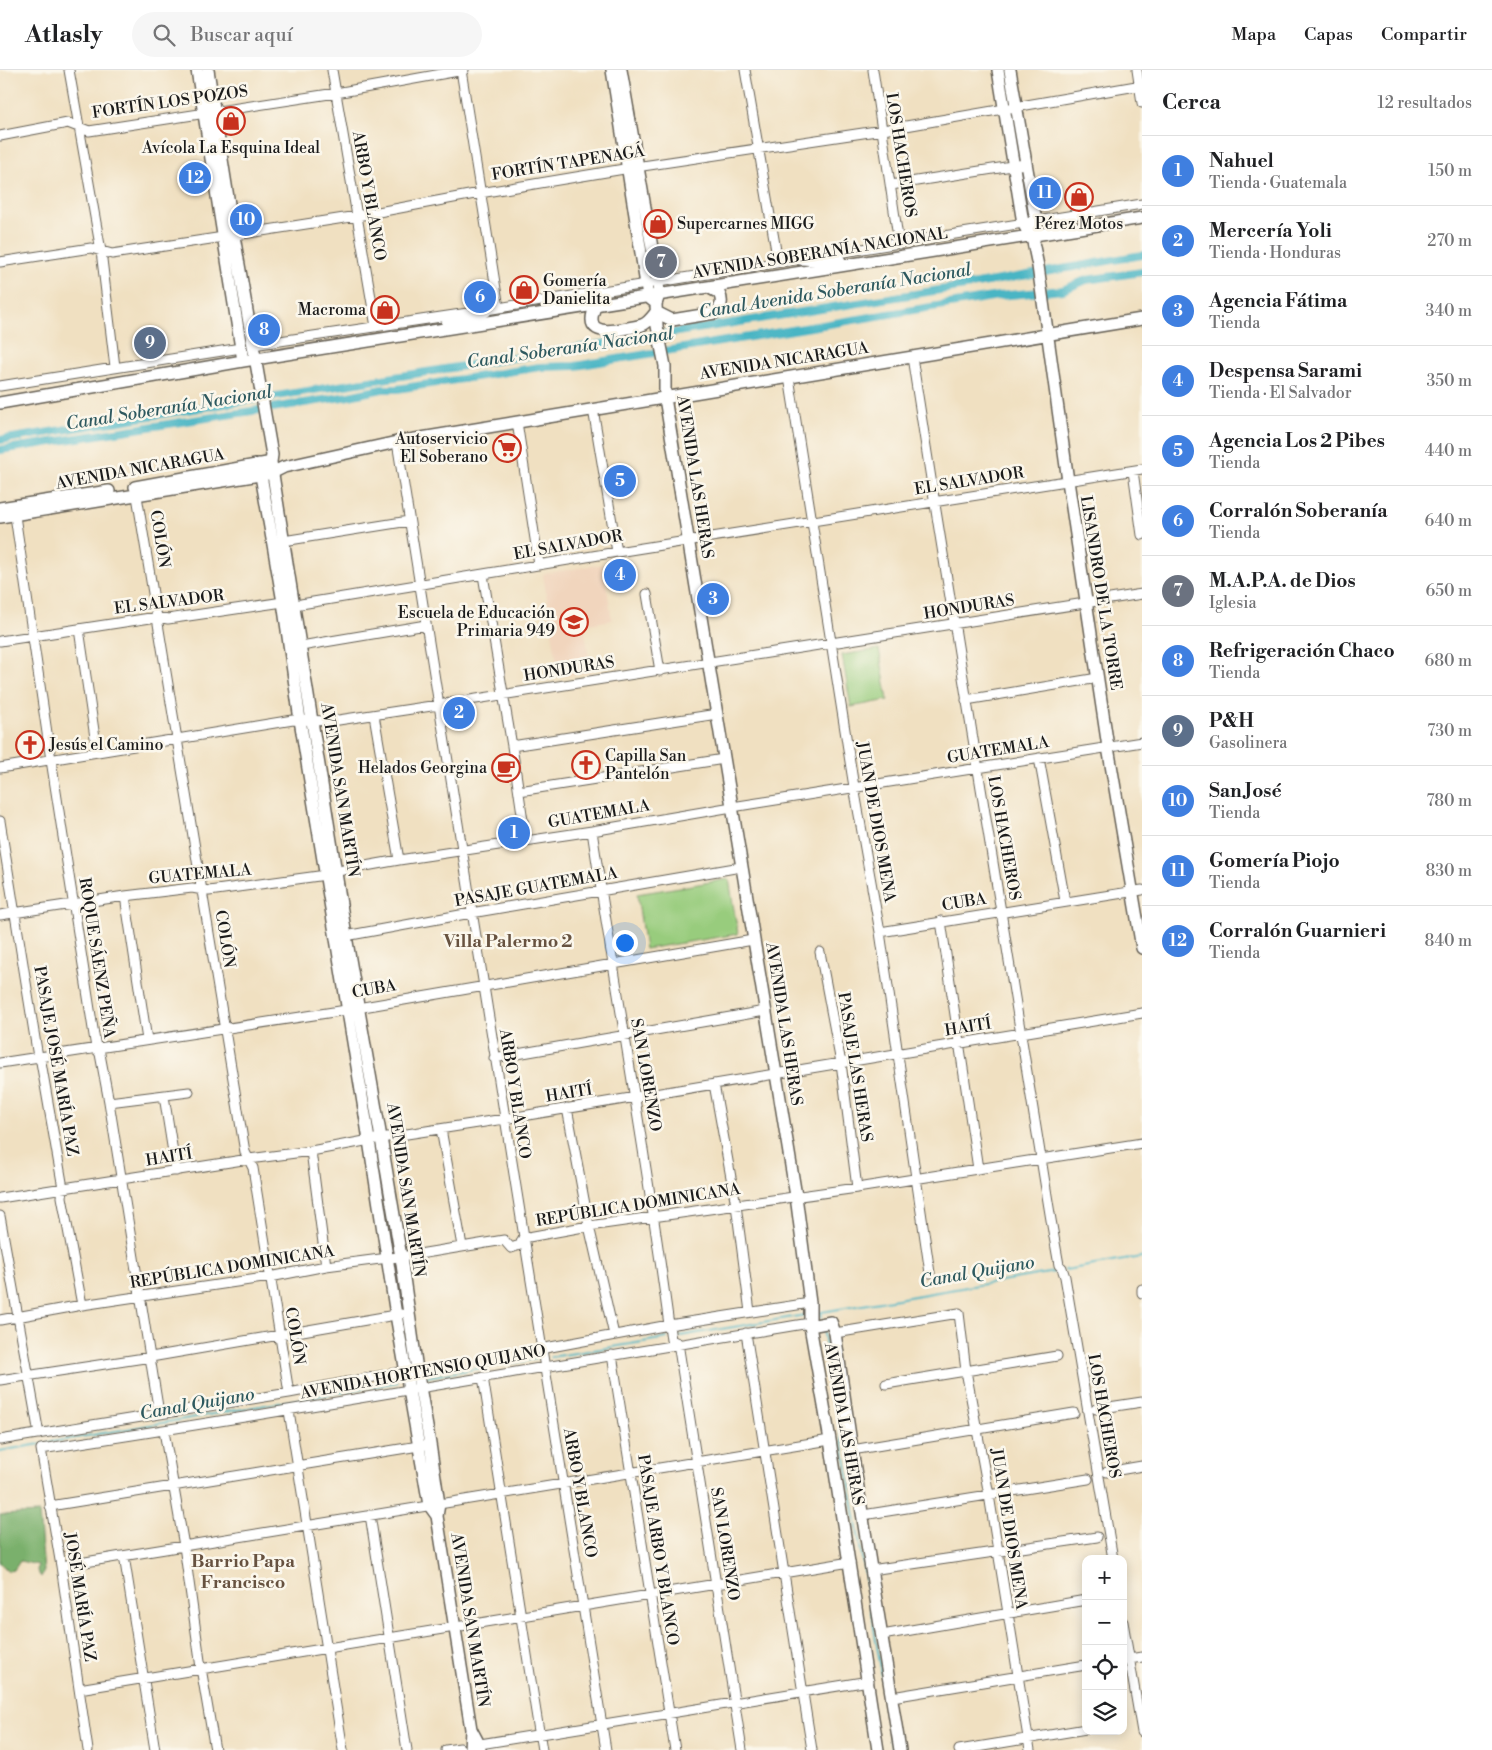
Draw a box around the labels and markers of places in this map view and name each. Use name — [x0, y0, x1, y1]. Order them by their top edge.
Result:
shop icon: Avícola La Esquina Ideal — [216, 106, 246, 136]
place label: Avícola La Esquina Ideal — [141, 138, 320, 158]
pin: 12 — [179, 159, 211, 197]
pin: 11 — [1029, 174, 1061, 212]
shop icon: Pérez Motos — [1064, 182, 1094, 212]
pin: 10 — [230, 201, 262, 239]
shop icon: Supercarnes MIGG — [643, 209, 673, 239]
place label: Supercarnes MIGG — [677, 214, 815, 234]
place label: Pérez Motos — [1035, 214, 1123, 234]
pin: 7 — [645, 243, 677, 281]
place label: Gomería Danielita — [543, 271, 611, 309]
shop icon: Gomería Danielita — [509, 275, 539, 305]
pin: 6 — [464, 278, 496, 316]
shop icon: Macroma — [370, 295, 400, 325]
place label: Macroma — [298, 300, 367, 320]
pin: 8 — [248, 311, 280, 349]
pin: 9 — [134, 324, 166, 362]
place label: Autoservicio El Soberano — [394, 429, 488, 467]
supermarket icon: Autoservicio El Soberano — [492, 433, 522, 463]
pin: 5 — [604, 462, 636, 500]
pin: 4 — [604, 556, 636, 594]
pin: 3 — [697, 580, 729, 618]
place label: Escuela de Educación Primaria 949 — [398, 603, 555, 641]
school or university icon: Escuela de Educación Primaria 949 — [559, 607, 589, 637]
pin: 2 — [443, 694, 475, 732]
church icon: Jesús el Camino — [15, 730, 45, 760]
place label: Jesús el Camino — [48, 735, 163, 755]
place label: Capilla San Pantelón — [605, 746, 687, 784]
church icon: Capilla San Pantelón — [571, 750, 601, 780]
cafe icon: Helados Georgina — [491, 753, 521, 783]
place label: Helados Georgina — [358, 758, 488, 778]
pin: 1 — [498, 814, 530, 852]

